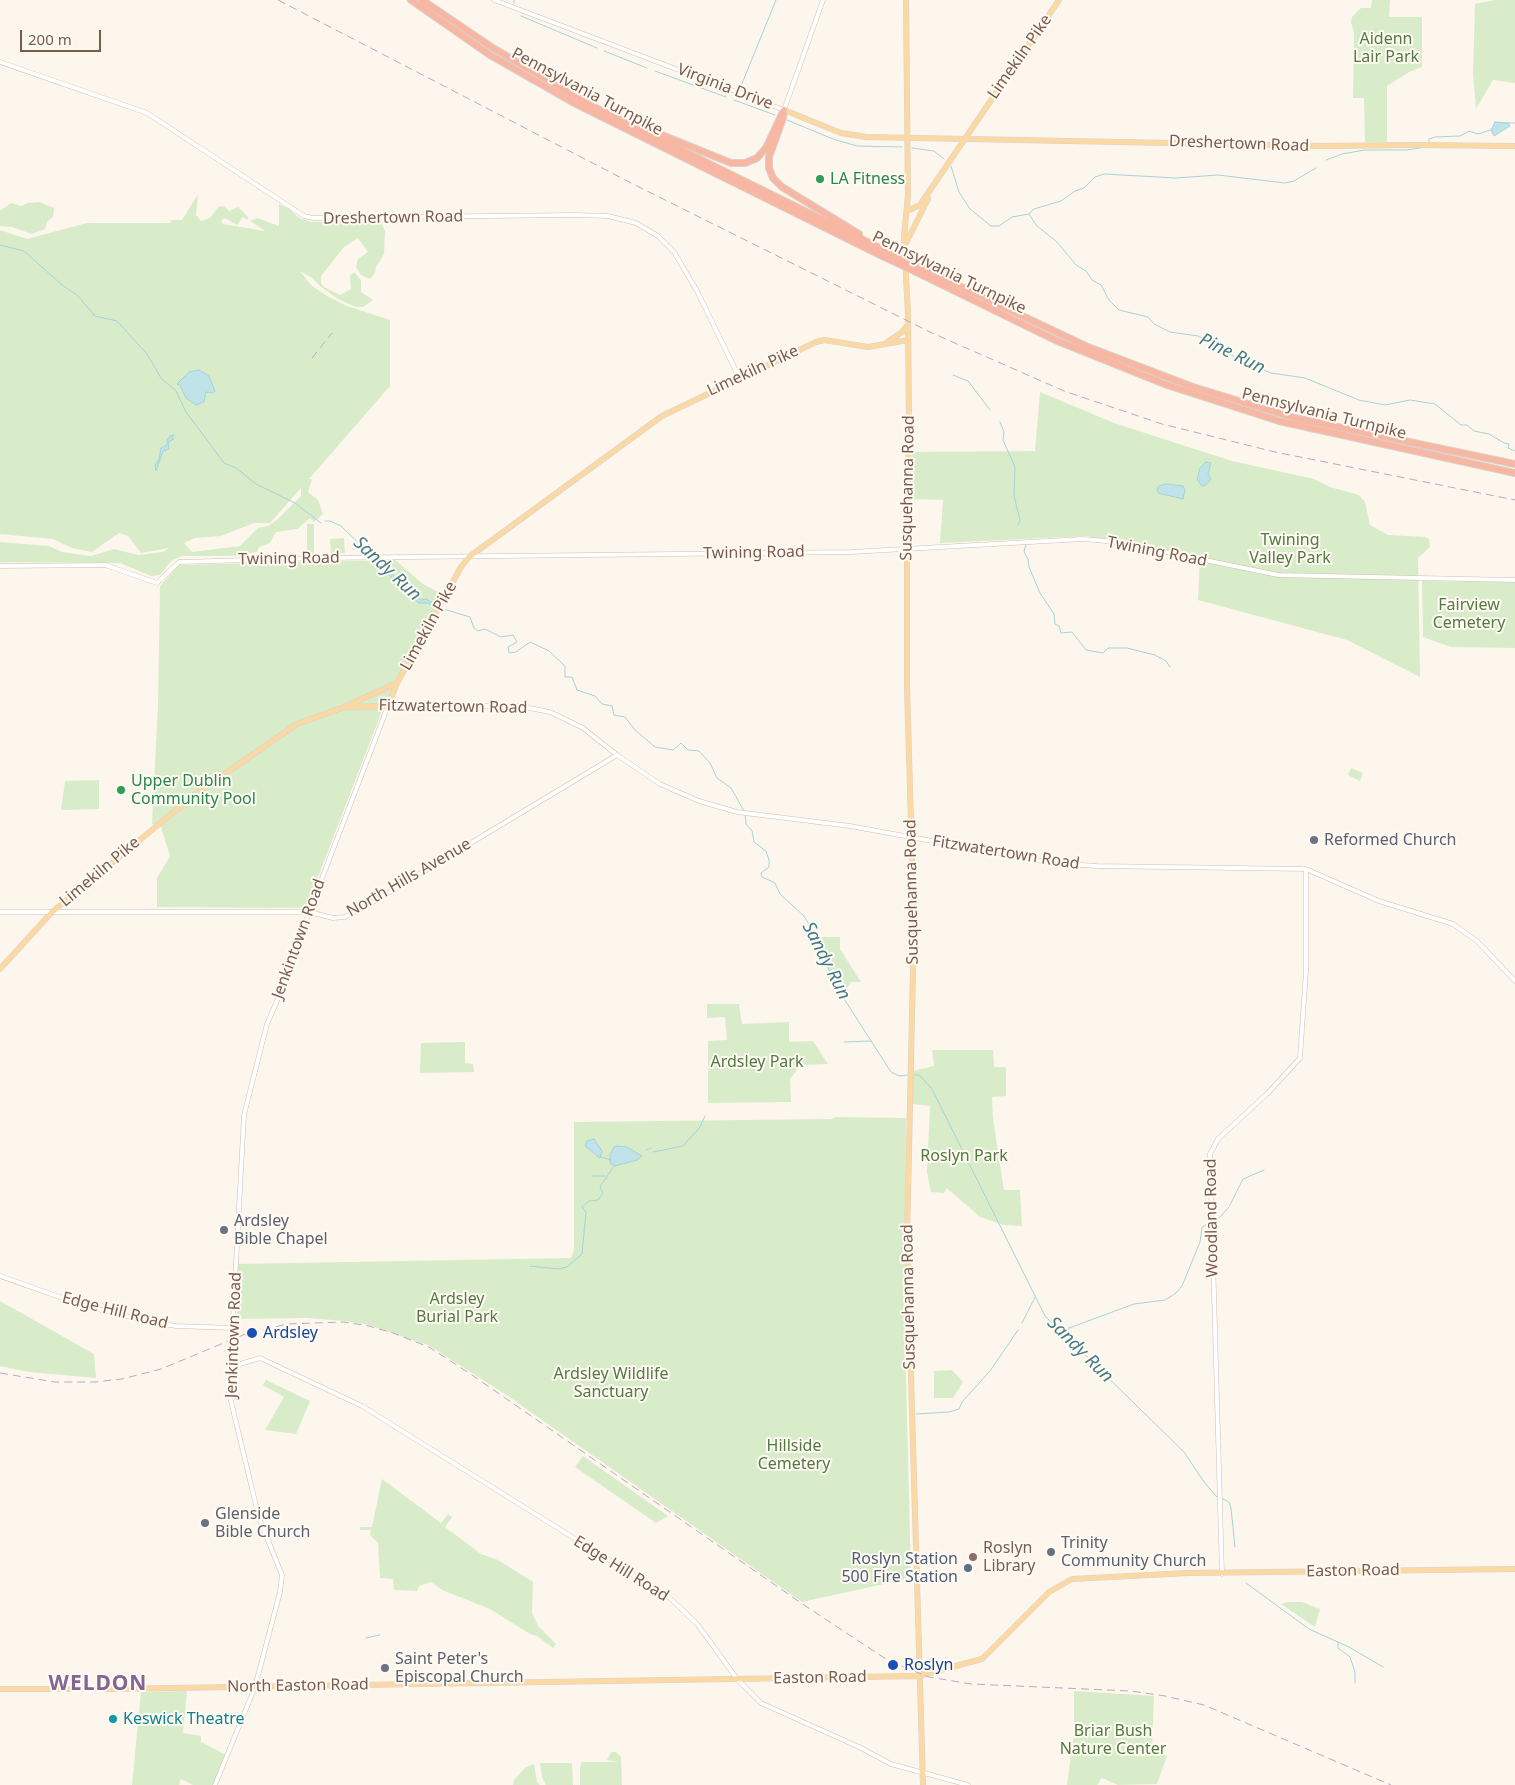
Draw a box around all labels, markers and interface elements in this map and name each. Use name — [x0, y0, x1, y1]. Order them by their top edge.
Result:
street label: Limekiln Pike — [984, 11, 1056, 103]
scale bar — [22, 20, 104, 52]
text: 200 m — [28, 29, 72, 49]
park label: Aidenn Lair Park — [1353, 29, 1419, 67]
street label: Pennsylvania Turnpike — [508, 44, 666, 140]
street label: Virginia Drive — [674, 60, 776, 114]
street label: Dreshertown Road — [1169, 132, 1309, 156]
place label: LA Fitness — [830, 169, 905, 189]
marker: LA Fitness — [814, 173, 826, 185]
street label: Dreshertown Road — [323, 207, 463, 229]
street label: Pennsylvania Turnpike — [869, 227, 1029, 319]
water label: Pine Run — [1196, 329, 1268, 379]
street label: Limekiln Pike — [704, 341, 802, 401]
street label: Pennsylvania Turnpike — [1240, 384, 1408, 444]
street label: Susquehanna Road — [897, 415, 919, 561]
park label: Twining Valley Park — [1249, 530, 1331, 568]
water label: Sandy Run — [349, 532, 425, 606]
street label: Twining Road — [1105, 533, 1209, 571]
street label: Twining Road — [703, 543, 805, 563]
street label: Twining Road — [238, 549, 340, 569]
street label: Limekiln Pike — [397, 578, 461, 674]
park label: Fairview Cemetery — [1433, 595, 1505, 633]
street label: Fitzwatertown Road — [378, 696, 528, 718]
place label: Upper Dublin Community Pool — [131, 771, 256, 809]
marker: Upper Dublin Community Pool — [115, 784, 127, 796]
street label: Susquehanna Road — [901, 819, 923, 965]
place label: Reformed Church — [1324, 830, 1456, 850]
street label: Fitzwatertown Road — [931, 832, 1081, 874]
street label: Limekiln Pike — [56, 833, 144, 911]
marker: Reformed Church — [1308, 834, 1320, 846]
street label: North Hills Avenue — [343, 835, 475, 921]
street label: Jenkintown Road — [268, 876, 330, 1002]
water label: Sandy Run — [797, 918, 855, 1004]
park label: Ardsley Park — [711, 1052, 803, 1072]
park label: Roslyn Park — [920, 1146, 1008, 1166]
street label: Woodland Road — [1201, 1158, 1223, 1278]
place label: Ardsley Bible Chapel — [234, 1211, 328, 1249]
marker: Ardsley Bible Chapel — [218, 1224, 230, 1236]
street label: Susquehanna Road — [898, 1224, 920, 1370]
street label: Jenkintown Road — [222, 1272, 246, 1398]
street label: Edge Hill Road — [60, 1289, 170, 1333]
park label: Ardsley Burial Park — [416, 1289, 498, 1327]
water label: Sandy Run — [1043, 1313, 1117, 1387]
place label: Ardsley — [263, 1323, 318, 1343]
marker: Ardsley — [245, 1326, 259, 1340]
park label: Ardsley Wildlife Sanctuary — [554, 1364, 668, 1402]
park label: Hillside Cemetery — [758, 1436, 830, 1474]
place label: Glenside Bible Church — [215, 1504, 310, 1542]
marker: Glenside Bible Church — [199, 1517, 211, 1529]
street label: Edge Hill Road — [570, 1532, 672, 1606]
place label: Trinity Community Church — [1061, 1533, 1206, 1571]
place label: Roslyn Library — [983, 1538, 1035, 1576]
marker: Trinity Community Church — [1045, 1546, 1057, 1558]
place label: Roslyn Station 500 Fire Station — [841, 1549, 958, 1587]
marker: Roslyn Library — [967, 1551, 979, 1563]
street label: Easton Road — [1306, 1561, 1400, 1581]
marker: Roslyn Station 500 Fire Station — [962, 1562, 974, 1574]
place label: Saint Peter's Episcopal Church — [395, 1649, 524, 1687]
place label: Roslyn — [904, 1655, 953, 1675]
marker: Roslyn — [886, 1658, 900, 1672]
marker: Saint Peter's Episcopal Church — [379, 1662, 391, 1674]
street label: Easton Road — [773, 1668, 867, 1688]
district label: WELDON — [48, 1671, 148, 1697]
street label: North Easton Road — [227, 1675, 369, 1697]
place label: Keswick Theatre — [123, 1709, 245, 1729]
marker: Keswick Theatre — [107, 1713, 119, 1725]
park label: Briar Bush Nature Center — [1060, 1721, 1166, 1759]

